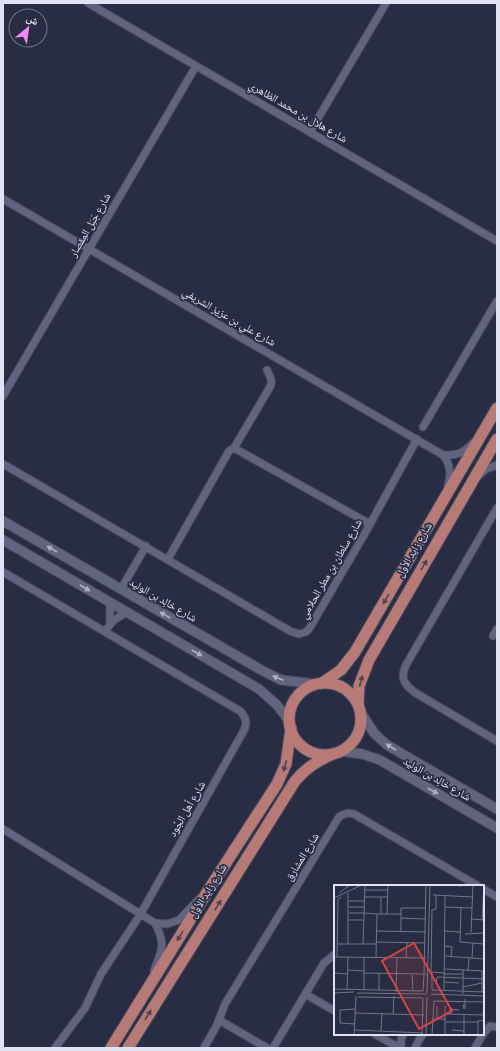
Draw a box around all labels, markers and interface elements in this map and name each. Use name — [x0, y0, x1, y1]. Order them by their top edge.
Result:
north arrow — [8, 8, 48, 48]
text: ش — [24, 10, 42, 29]
street label: شارع هلال بن محمد الظاهري — [246, 78, 350, 147]
street label: شارع جَبَل المِقصار — [65, 190, 114, 261]
street label: شارع علي بن عزيز الشريفي — [179, 284, 278, 351]
street label: شارع سلطان بن مطر الحلامي — [296, 516, 366, 622]
street label: شارع زايد الأول — [392, 520, 436, 580]
one-way arrow — [46, 546, 58, 553]
one-way arrow — [420, 560, 427, 571]
street label: شارع خالِد بن الوليد — [126, 575, 200, 625]
one-way arrow — [79, 584, 91, 591]
one-way arrow — [382, 593, 389, 605]
one-way arrow — [159, 611, 171, 618]
one-way arrow — [192, 649, 202, 657]
one-way arrow — [272, 675, 284, 681]
one-way arrow — [358, 675, 364, 687]
one-way arrow — [386, 743, 396, 751]
street label: شارع خالِد بن الوليد — [400, 754, 474, 804]
one-way arrow — [282, 761, 288, 773]
street label: شارع أهل الجُود — [165, 778, 209, 840]
one-way arrow — [427, 787, 439, 794]
street label: شارع المشارق — [281, 830, 323, 884]
street label: شارع زايد الأول — [185, 861, 231, 921]
inset map — [334, 885, 484, 1035]
one-way arrow — [214, 899, 221, 911]
one-way arrow — [176, 930, 183, 942]
one-way arrow — [145, 1009, 152, 1021]

